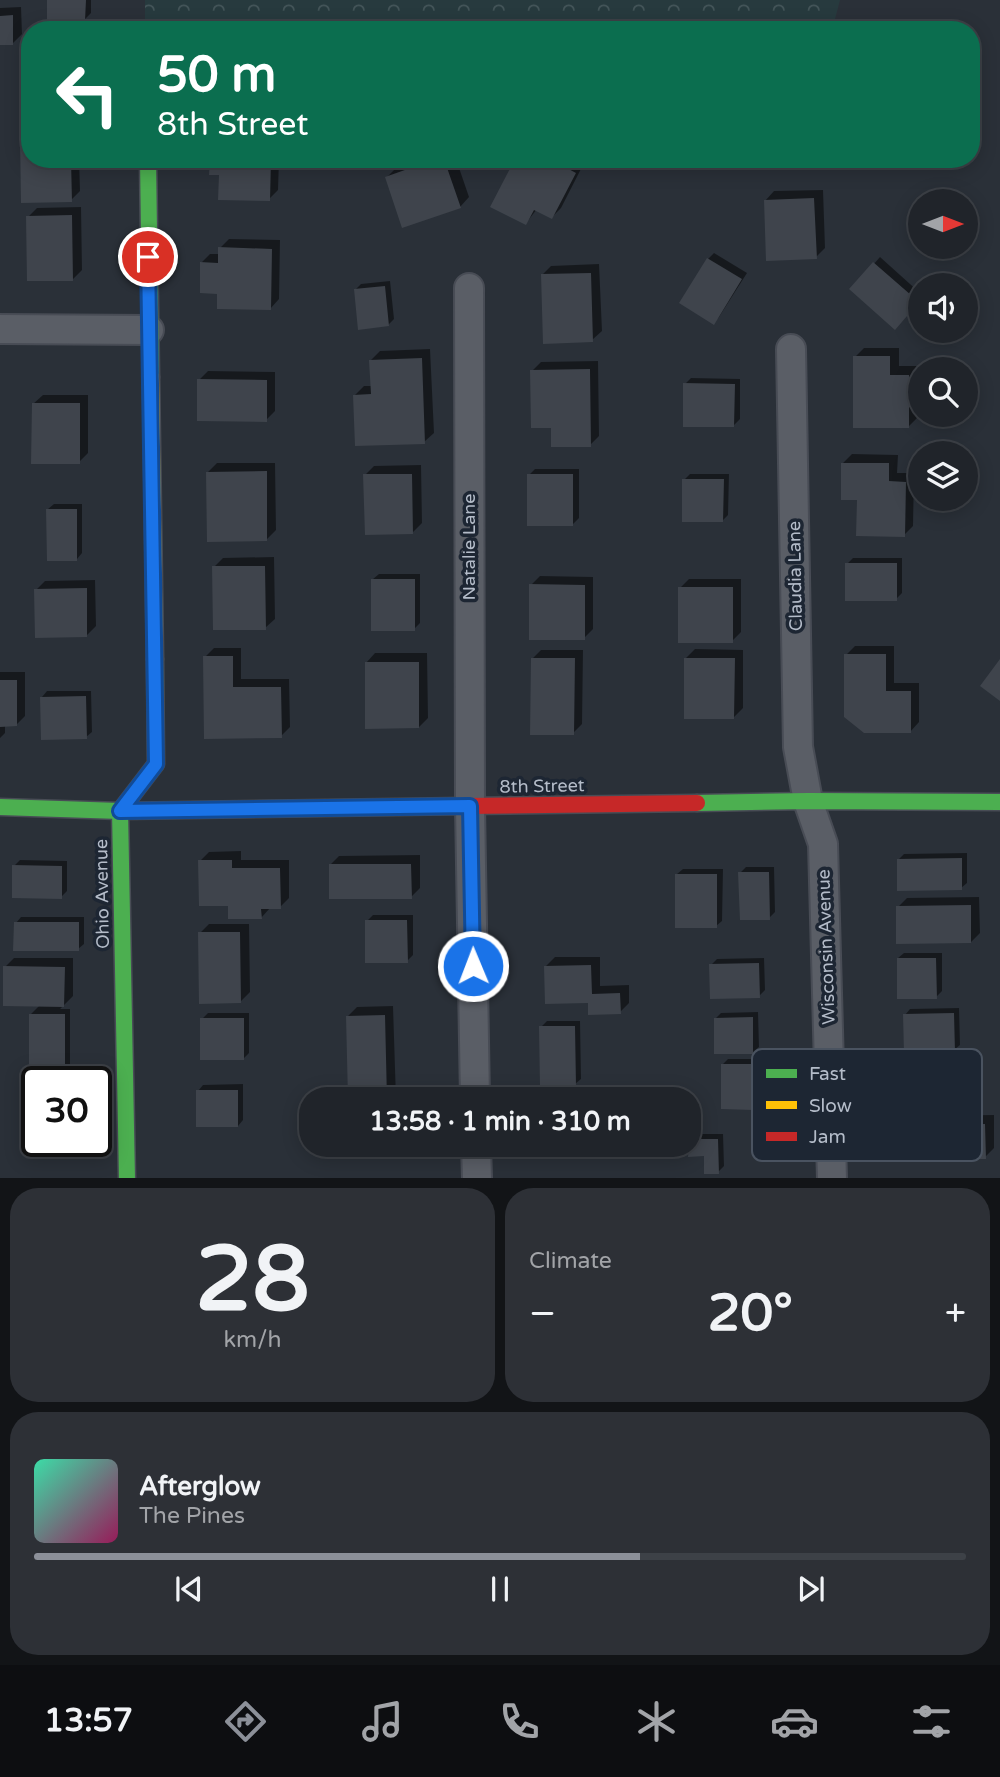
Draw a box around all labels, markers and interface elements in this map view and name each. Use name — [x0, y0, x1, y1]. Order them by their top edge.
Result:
text: 50 m — [157, 46, 276, 105]
icon: left — [42, 49, 133, 140]
text: 8th Street — [157, 106, 309, 144]
north arrow — [908, 189, 978, 259]
map controls — [908, 189, 978, 511]
pin — [118, 227, 178, 287]
icon: arrive — [129, 238, 167, 276]
button: sound — [908, 273, 978, 343]
button: search — [908, 357, 978, 427]
button: layers — [908, 441, 978, 511]
street label: Natalie Lane — [458, 494, 480, 600]
street label: Claudia Lane — [783, 521, 807, 631]
street label: 8th Street — [499, 774, 585, 798]
street label: Ohio Avenue — [90, 839, 114, 949]
street label: Wisconsin Avenue — [812, 869, 840, 1025]
position arrow — [436, 929, 510, 1003]
legend — [752, 1049, 982, 1161]
text: Fast — [809, 1063, 846, 1085]
speed limit sign: 30 — [21, 1066, 112, 1157]
text: Slow — [809, 1095, 852, 1117]
text: 13:58 · 1 min · 310 m — [369, 1106, 631, 1137]
text: Jam — [809, 1126, 846, 1148]
text: 28 — [195, 1225, 310, 1335]
text: Climate — [529, 1247, 612, 1275]
text: 20° — [708, 1282, 793, 1345]
text: − — [529, 1291, 556, 1337]
text: + — [945, 1291, 966, 1337]
text: km/h — [224, 1326, 281, 1354]
text: Afterglow — [139, 1471, 261, 1502]
text: The Pines — [139, 1502, 245, 1530]
icon: previous — [170, 1570, 208, 1608]
icon: pause — [481, 1570, 519, 1608]
icon: next — [792, 1570, 830, 1608]
icon: directions — [221, 1697, 270, 1746]
icon: music — [358, 1697, 407, 1746]
icon: phone — [495, 1697, 544, 1746]
icon: climate — [632, 1697, 681, 1746]
icon: car — [770, 1697, 819, 1746]
icon: filters — [907, 1697, 956, 1746]
text: 13:57 — [44, 1702, 133, 1740]

